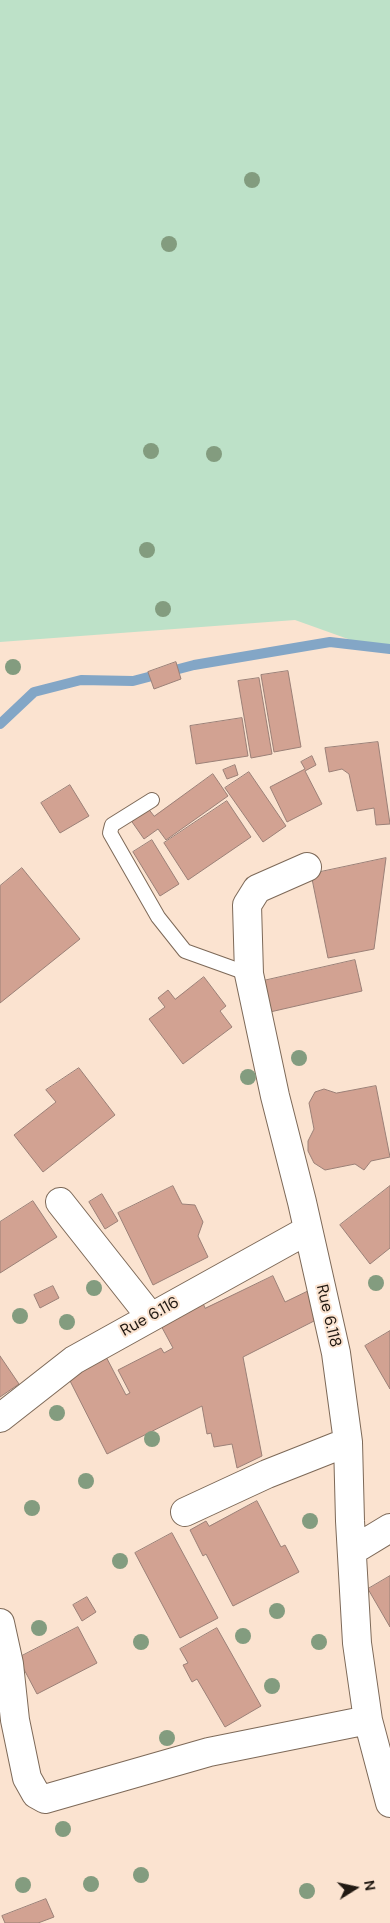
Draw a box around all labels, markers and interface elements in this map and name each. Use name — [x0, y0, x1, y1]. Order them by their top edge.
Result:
street label: Rue 6.118 — [311, 1283, 345, 1349]
street label: Rue 6.116 — [117, 1293, 183, 1341]
north arrow — [330, 1863, 380, 1913]
text: N — [360, 1879, 380, 1892]

